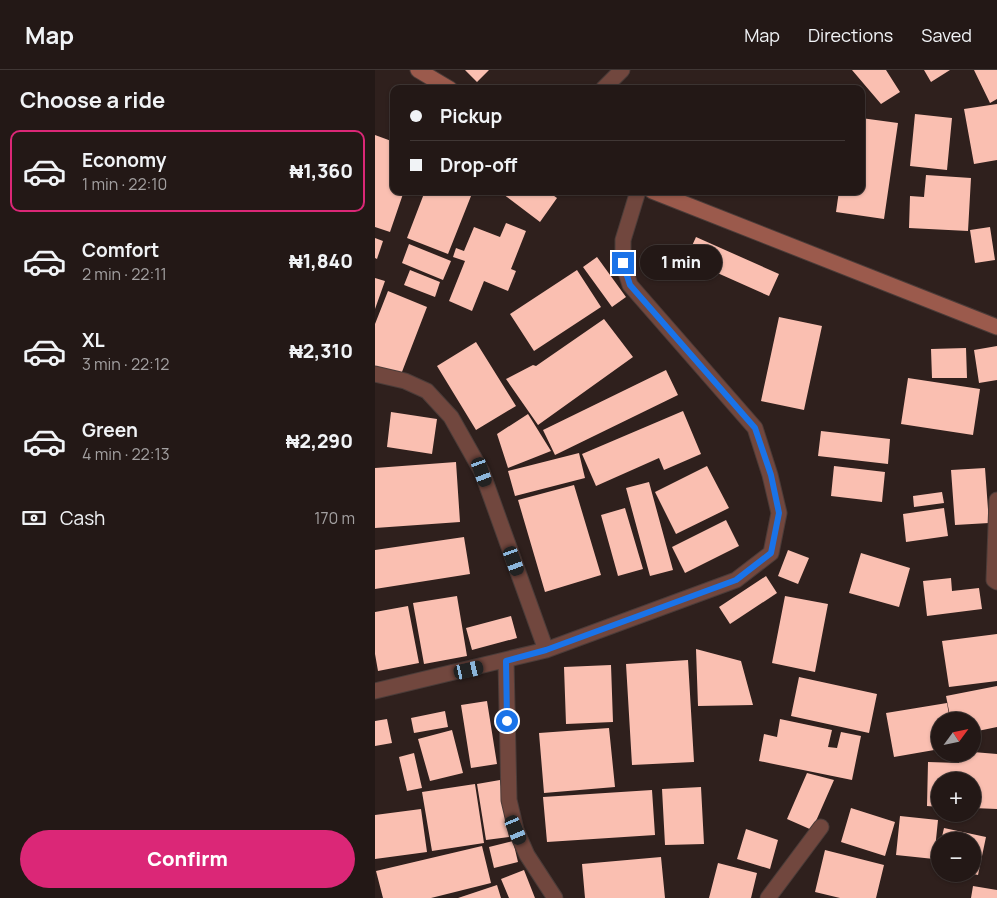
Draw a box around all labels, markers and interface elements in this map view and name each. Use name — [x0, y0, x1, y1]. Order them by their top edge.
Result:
text: Map — [25, 18, 74, 51]
text: Map — [744, 23, 780, 47]
text: Directions — [808, 23, 893, 47]
text: Saved — [921, 23, 972, 47]
text: Choose a ride — [20, 85, 165, 115]
text: Pickup — [440, 103, 502, 129]
text: Economy — [82, 147, 166, 173]
icon: car — [22, 149, 67, 194]
text: Drop-off — [440, 152, 517, 178]
text: ₦1,360 — [290, 158, 353, 184]
text: 1 min · 22:10 — [82, 173, 167, 195]
text: Comfort — [82, 237, 159, 263]
icon: car — [22, 239, 67, 284]
callout: 1 min — [641, 246, 723, 280]
text: ₦1,840 — [289, 248, 353, 274]
text: 1 min — [661, 251, 701, 273]
route end — [612, 252, 634, 274]
text: 2 min · 22:11 — [82, 263, 167, 285]
text: XL — [82, 327, 105, 353]
icon: car — [22, 329, 67, 374]
text: ₦2,310 — [289, 338, 353, 364]
text: 3 min · 22:12 — [82, 353, 169, 375]
text: Green — [82, 417, 138, 443]
icon: car — [22, 419, 67, 464]
text: ₦2,290 — [286, 428, 353, 454]
text: 4 min · 22:13 — [82, 443, 170, 465]
car — [469, 455, 494, 489]
icon: cash — [20, 504, 48, 532]
text: Cash — [60, 505, 105, 531]
text: 170 m — [314, 507, 355, 529]
car — [501, 544, 526, 578]
car — [452, 659, 485, 681]
route start — [496, 710, 518, 732]
north arrow — [931, 712, 981, 762]
map controls — [931, 712, 981, 882]
button: + — [931, 772, 981, 822]
car — [503, 813, 528, 847]
button: Confirm — [20, 830, 355, 888]
button: − — [931, 832, 981, 882]

